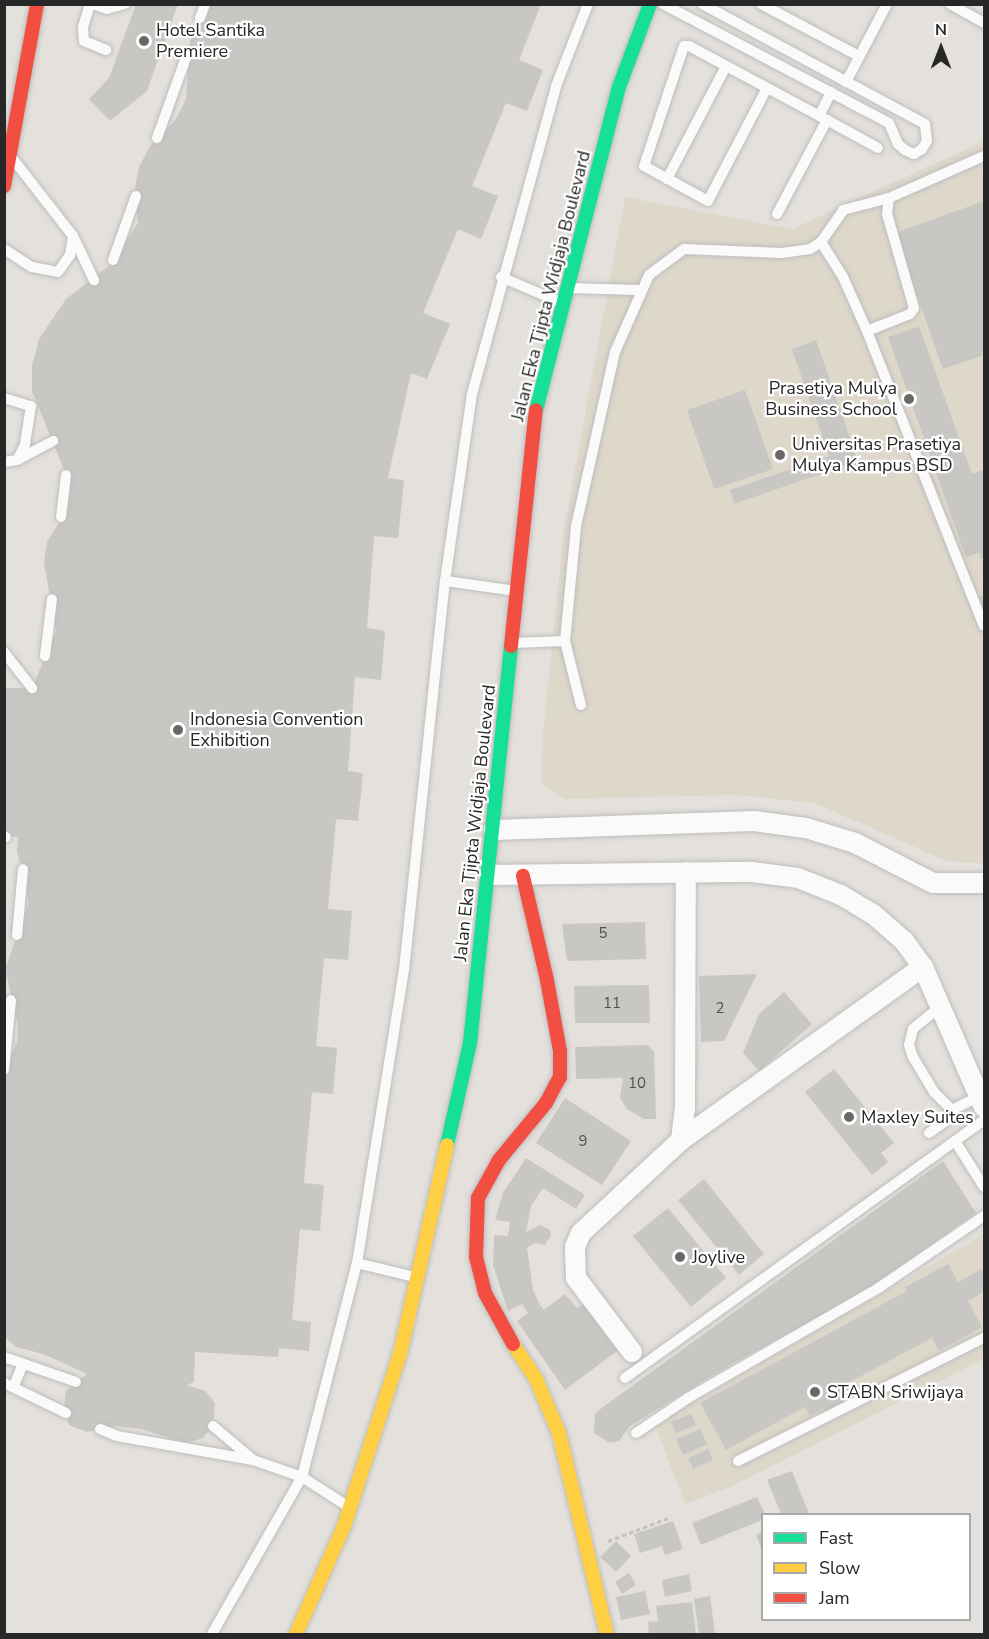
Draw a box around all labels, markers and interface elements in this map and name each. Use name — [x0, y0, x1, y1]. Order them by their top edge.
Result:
north arrow — [911, 18, 971, 78]
text: N — [935, 19, 947, 41]
place label: Hotel Santika Premiere — [156, 20, 265, 63]
marker: Hotel Santika Premiere — [137, 34, 151, 48]
street label: Jalan Eka Tjipta Widjaja Boulevard — [507, 149, 595, 423]
place label: Prasetiya Mulya Business School — [765, 378, 897, 420]
marker: Prasetiya Mulya Business School — [902, 392, 916, 406]
place label: Universitas Prasetiya Mulya Kampus BSD — [792, 434, 961, 476]
marker: Universitas Prasetiya Mulya Kampus BSD — [773, 448, 787, 462]
street label: Jalan Eka Tjipta Widjaja Boulevard — [450, 684, 500, 962]
place label: Indonesia Convention Exhibition — [190, 709, 363, 752]
marker: Indonesia Convention Exhibition — [171, 723, 185, 737]
house number: 5 — [599, 925, 607, 943]
house number: 11 — [603, 995, 621, 1013]
house number: 2 — [716, 1000, 724, 1018]
house number: 10 — [628, 1075, 646, 1093]
place label: Maxley Suites — [861, 1106, 974, 1128]
marker: Maxley Suites — [842, 1110, 856, 1124]
house number: 9 — [579, 1133, 587, 1151]
place label: Joylive — [692, 1246, 745, 1268]
marker: Joylive — [673, 1250, 687, 1264]
place label: STABN Sriwijaya — [827, 1381, 964, 1403]
marker: STABN Sriwijaya — [808, 1385, 822, 1399]
legend — [761, 1513, 971, 1621]
text: Fast — [819, 1526, 853, 1550]
text: Slow — [819, 1556, 860, 1580]
text: Jam — [819, 1586, 850, 1610]

